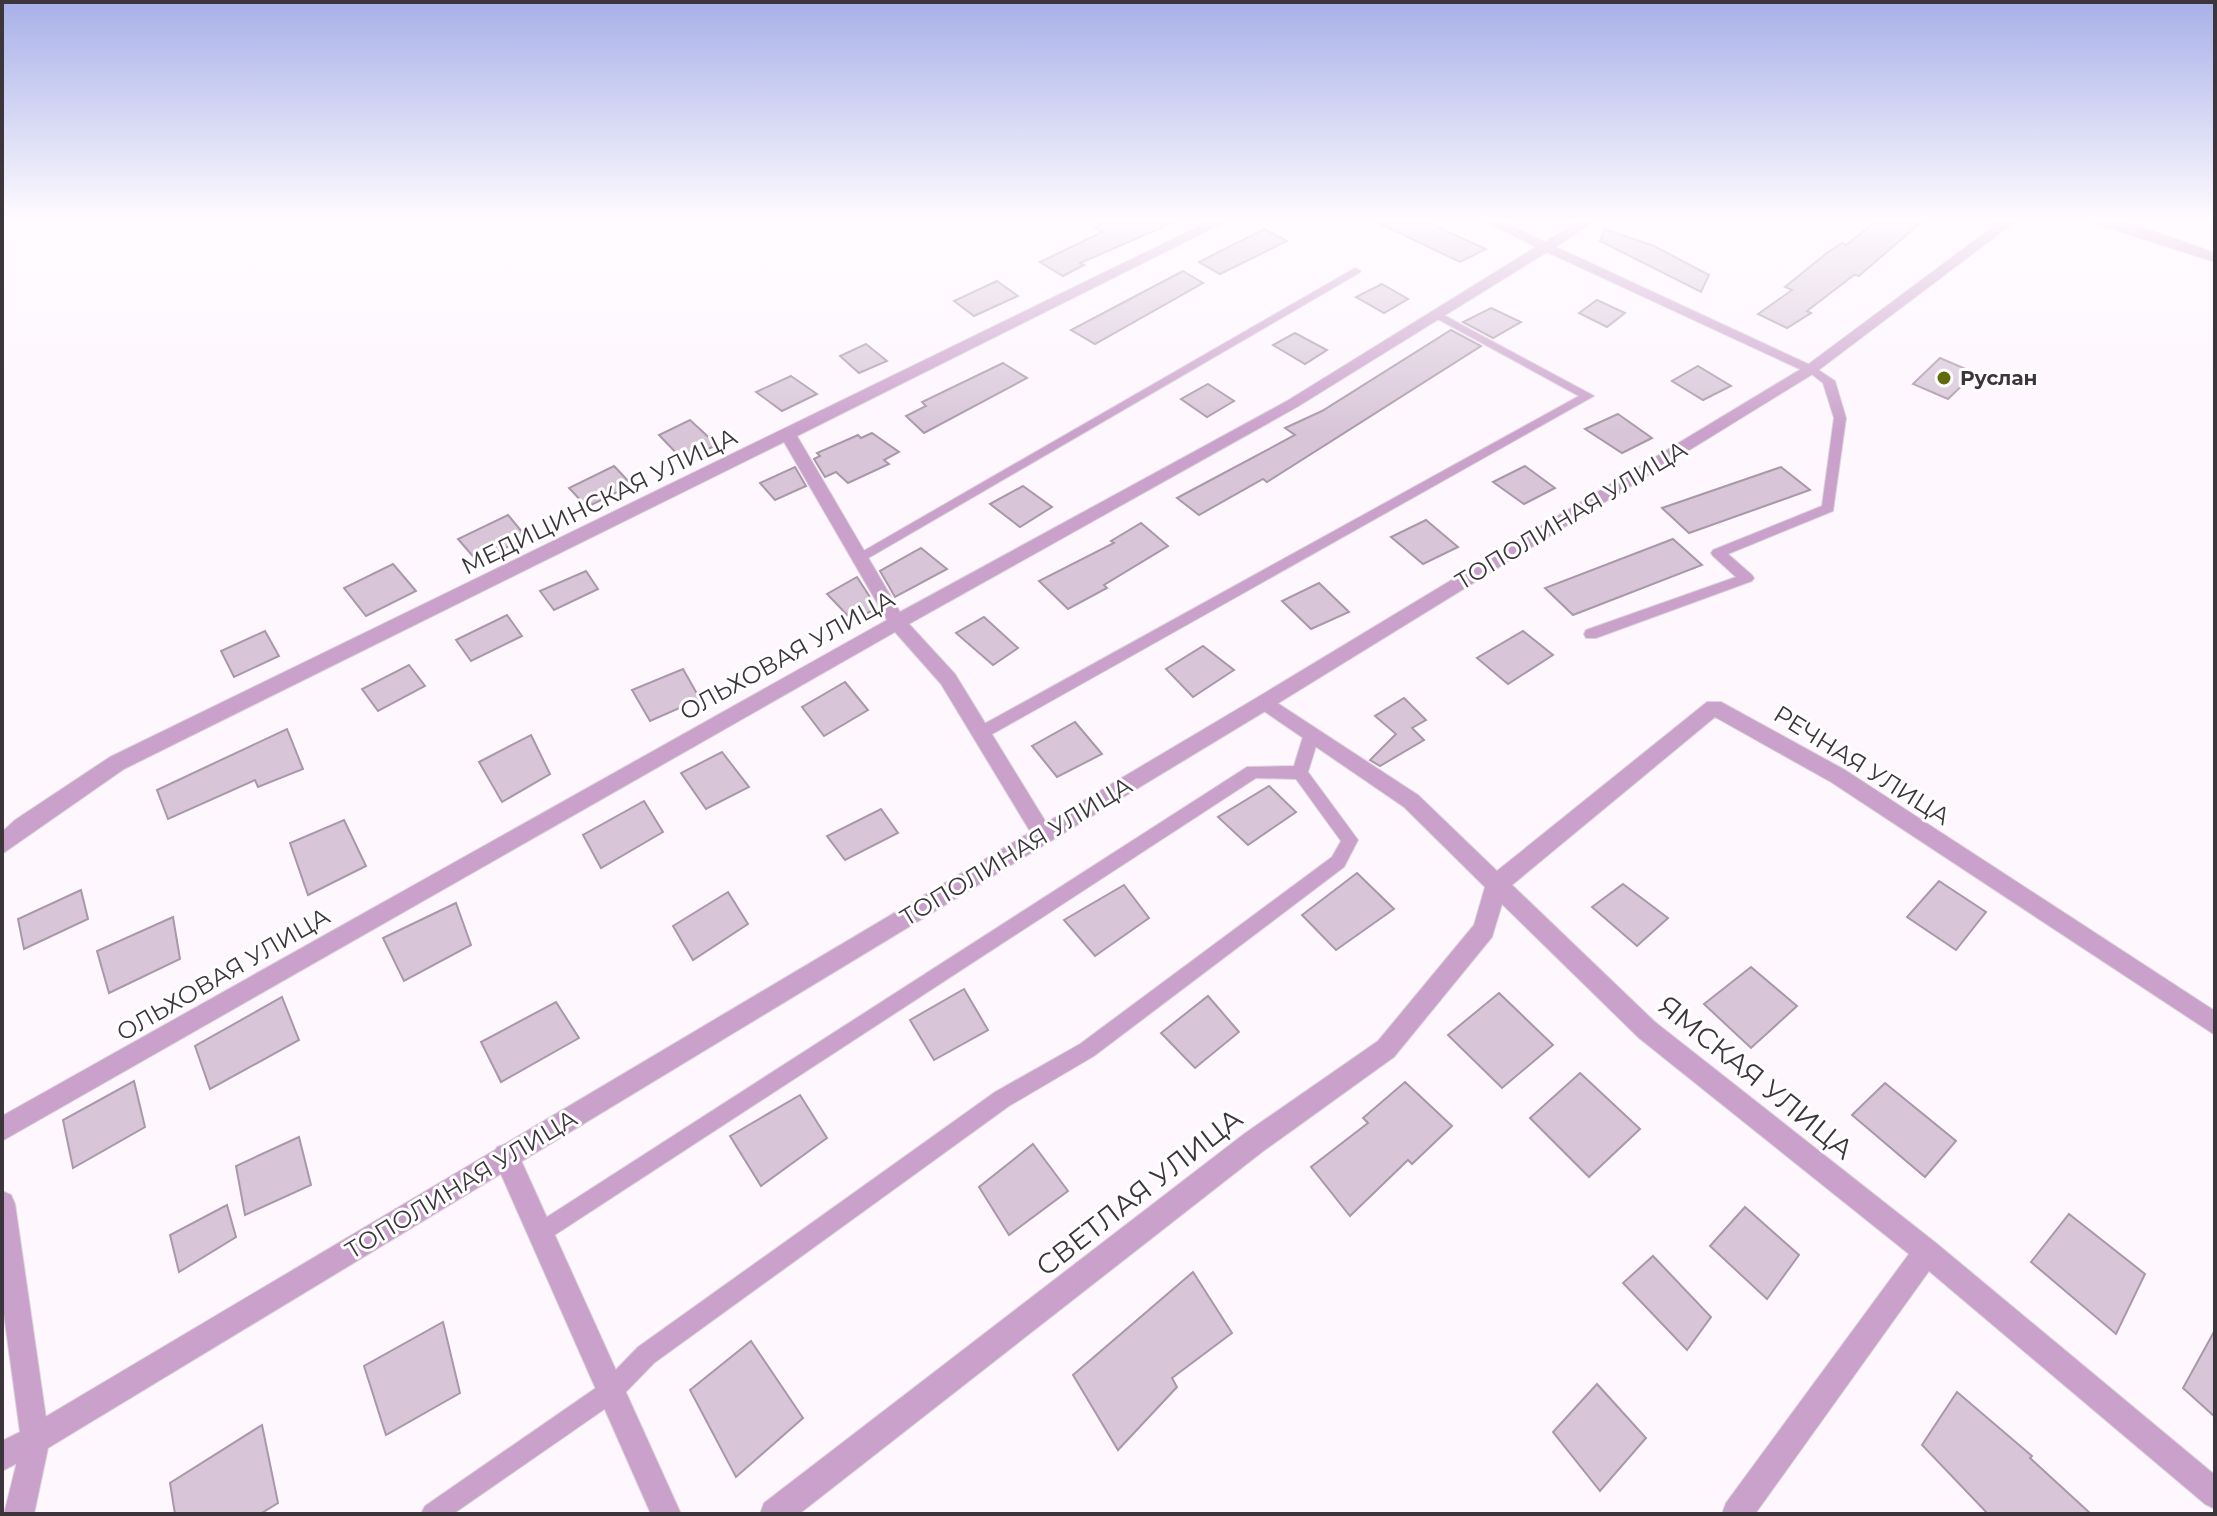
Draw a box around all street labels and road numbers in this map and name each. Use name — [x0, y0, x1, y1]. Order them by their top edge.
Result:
street label: МЕДИЦИНСКАЯ УЛИЦА — [456, 421, 742, 581]
street label: ТОПОЛИНАЯ УЛИЦА — [1450, 434, 1692, 596]
street label: ОЛЬХОВАЯ УЛИЦА — [675, 584, 900, 726]
street label: РЕЧНАЯ УЛИЦА — [1768, 699, 1956, 831]
street label: ТОПОЛИНАЯ УЛИЦА — [895, 770, 1137, 932]
street label: ОЛЬХОВАЯ УЛИЦА — [111, 901, 335, 1047]
street label: ЯМСКАЯ УЛИЦА — [1651, 988, 1861, 1166]
street label: СВЕТЛАЯ УЛИЦА — [1029, 1101, 1249, 1283]
street label: ТОПОЛИНАЯ УЛИЦА — [340, 1103, 582, 1265]

